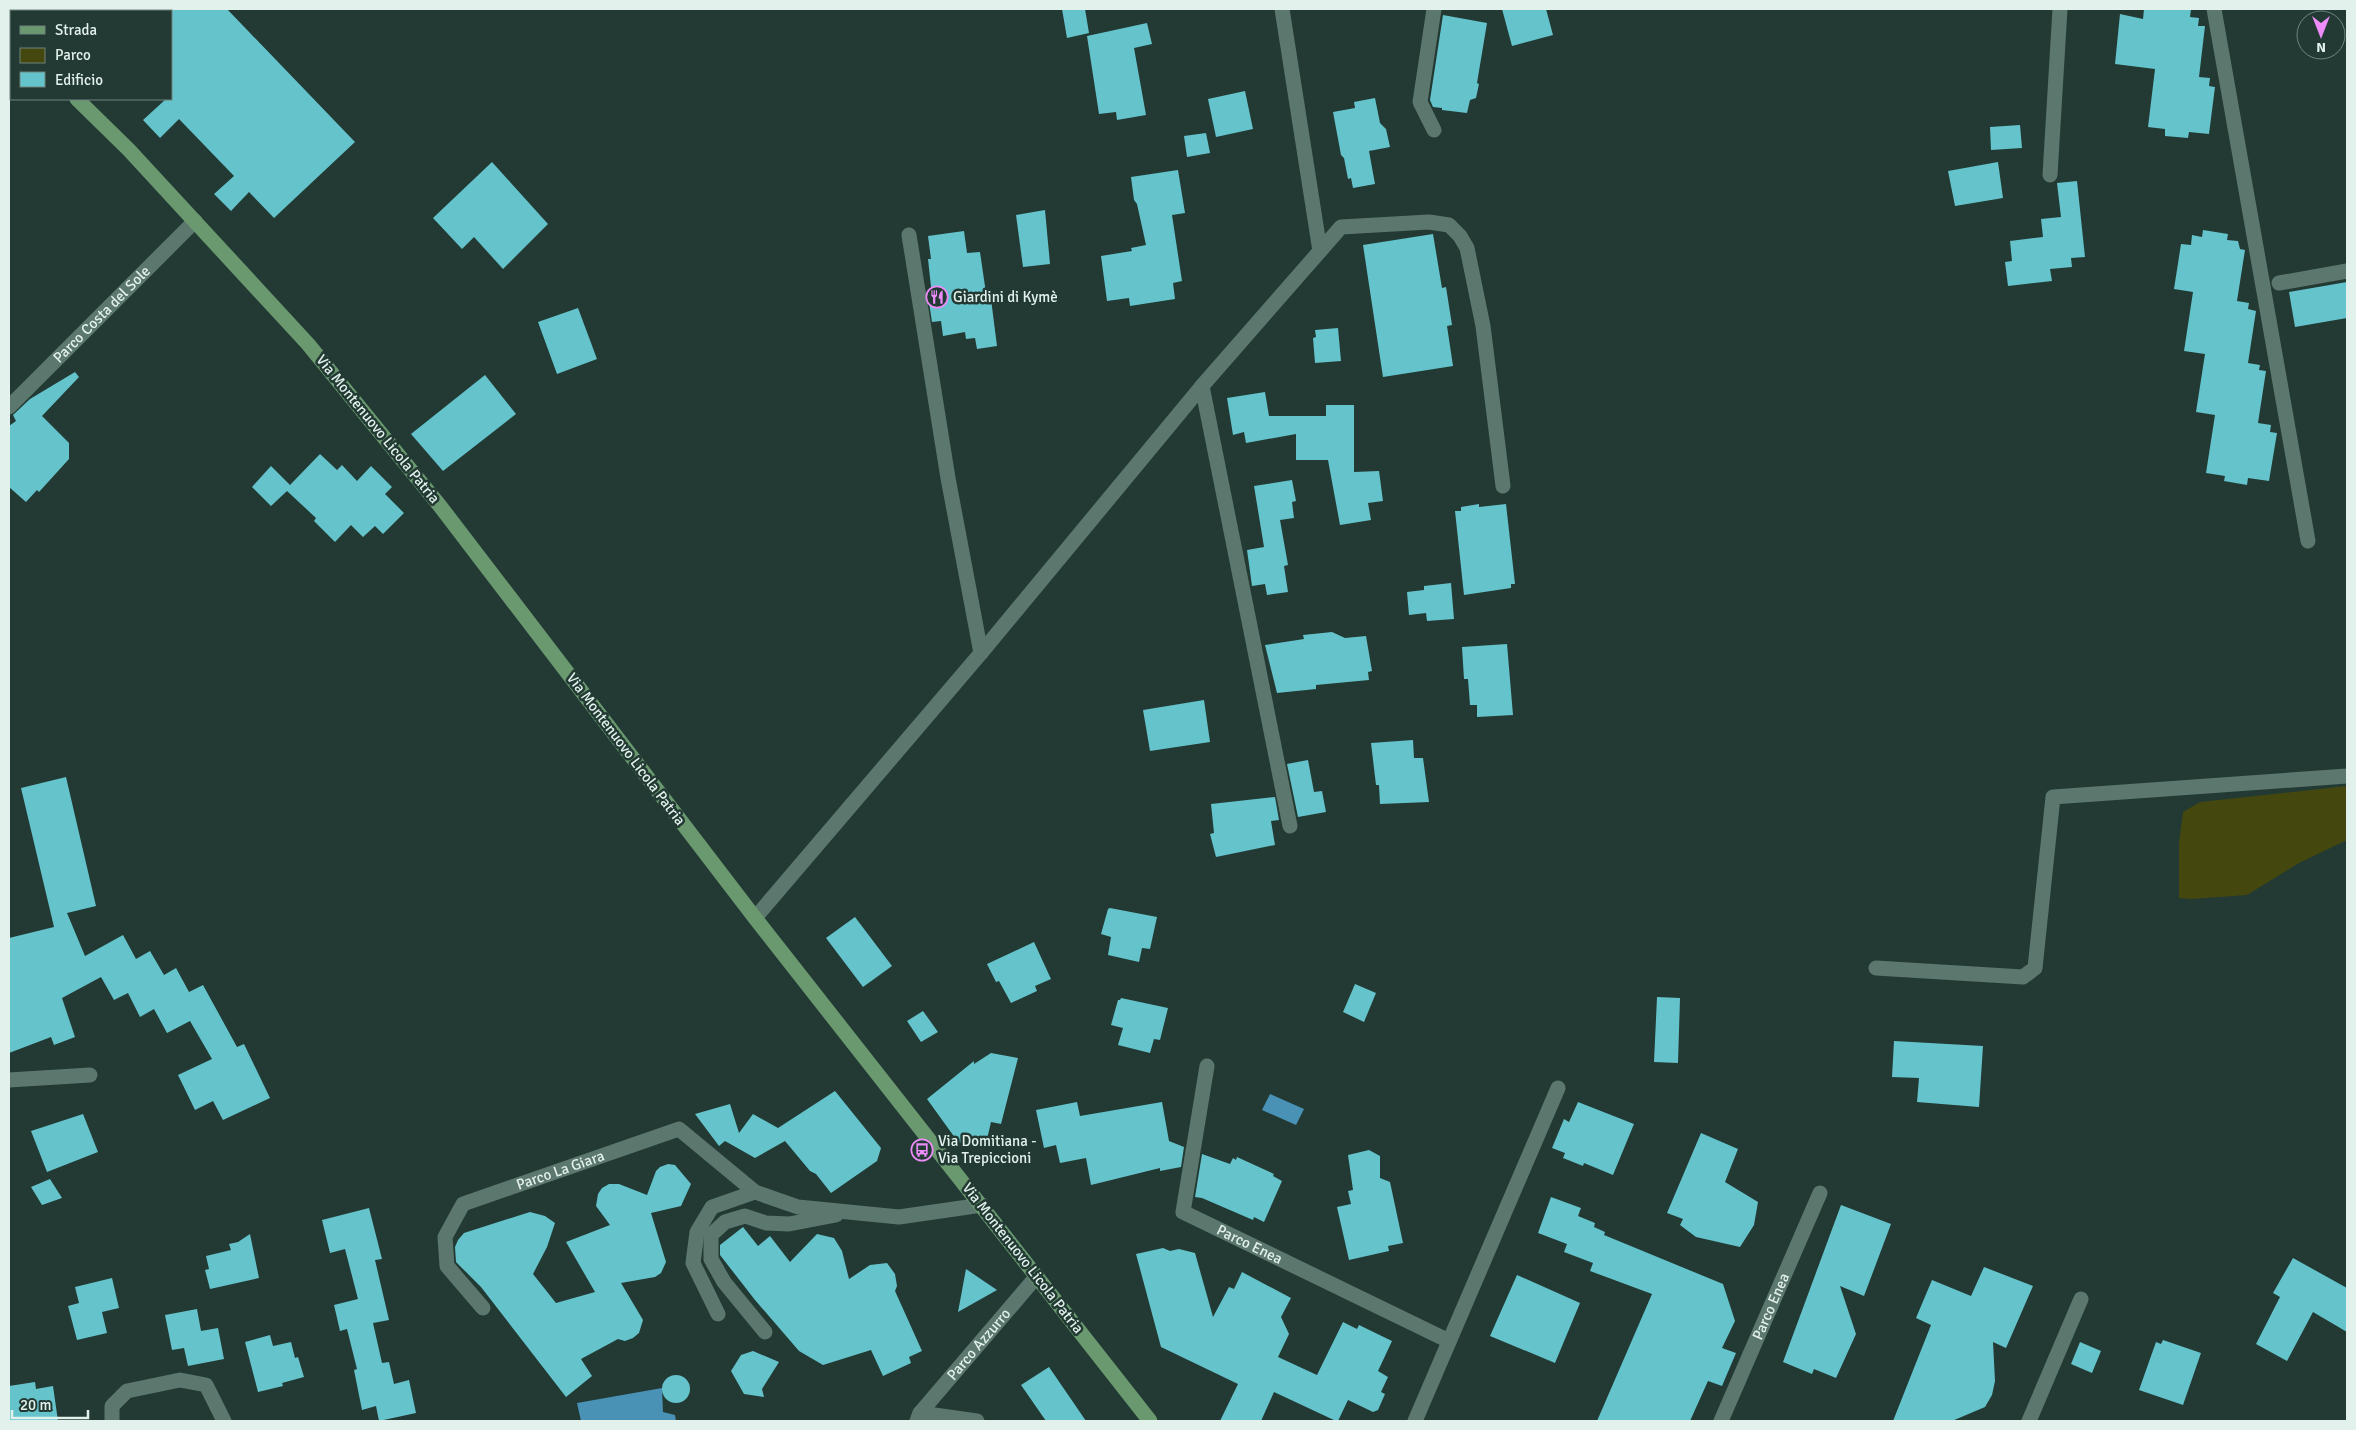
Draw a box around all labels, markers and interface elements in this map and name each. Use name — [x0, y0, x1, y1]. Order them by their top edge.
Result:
legend — [10, 10, 172, 100]
north arrow — [2296, 10, 2346, 60]
text: Strada — [55, 21, 97, 39]
text: N — [2316, 39, 2326, 56]
text: Parco — [55, 46, 91, 64]
text: Edificio — [55, 71, 103, 89]
street label: Parco Costa del Sole — [49, 262, 154, 367]
restaurant icon: Giardini di Kymè — [925, 285, 949, 309]
place label: Giardini di Kymè — [953, 288, 1058, 306]
street label: Via Montenuovo Licola Patria — [312, 351, 444, 507]
street label: Via Montenuovo Licola Patria — [563, 669, 689, 829]
place label: Via Domitiana - Via Trepiccioni — [938, 1132, 1036, 1167]
bus stop icon: Via Domitiana - Via Trepiccioni — [910, 1138, 934, 1162]
street label: Parco La Giara — [514, 1147, 607, 1194]
street label: Via Montenuovo Licola Patria — [959, 1179, 1087, 1337]
street label: Parco Enea — [1214, 1221, 1285, 1268]
street label: Parco Enea — [1748, 1270, 1793, 1342]
street label: Parco Azzurro — [943, 1305, 1014, 1384]
scale bar — [12, 1388, 89, 1420]
text: 20 m — [20, 1396, 51, 1414]

